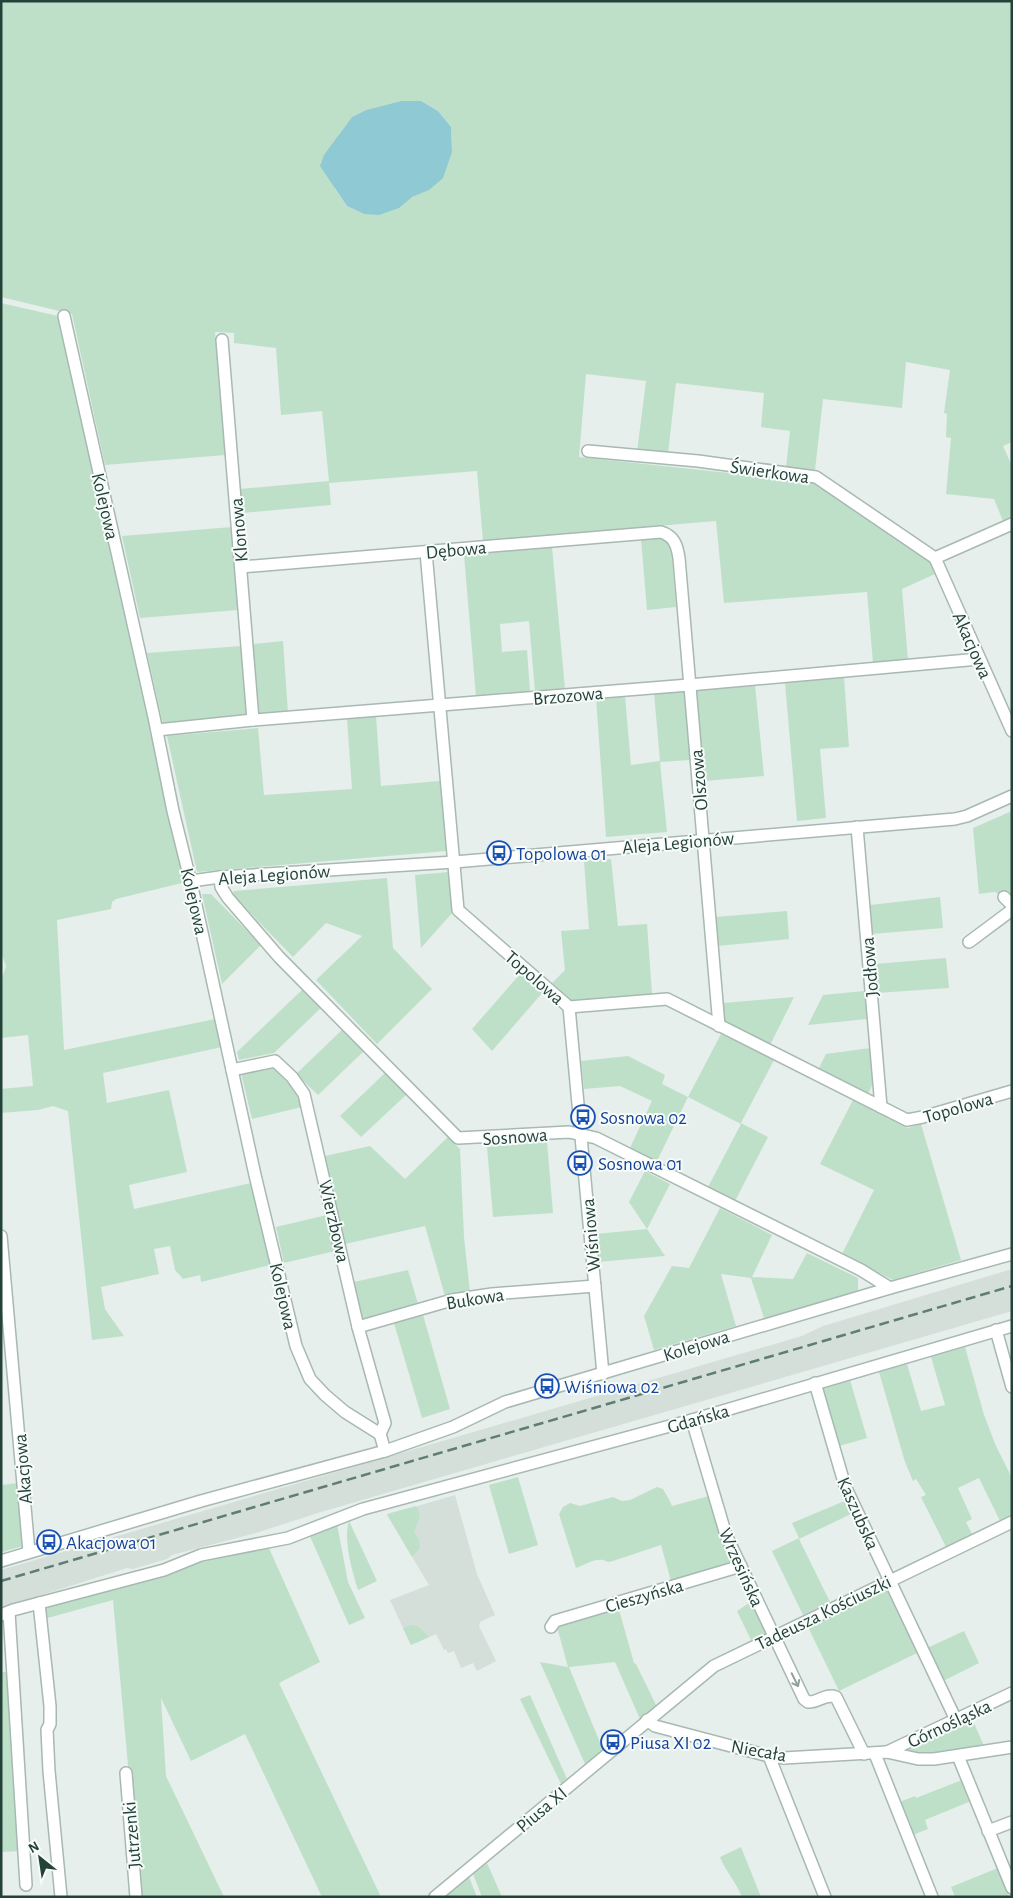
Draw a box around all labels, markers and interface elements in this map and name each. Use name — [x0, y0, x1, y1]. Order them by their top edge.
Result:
street label: Świerkowa — [729, 456, 811, 487]
street label: Kolejowa — [88, 471, 122, 542]
street label: Klonowa — [227, 497, 252, 563]
street label: Dębowa — [425, 538, 488, 563]
street label: Akacjowa — [949, 609, 995, 682]
street label: Brzozowa — [532, 684, 604, 709]
street label: Olszowa — [687, 748, 712, 811]
street label: Aleja Legionów — [621, 829, 735, 858]
bus stop icon: Topolowa 01 — [486, 840, 512, 866]
place label: Topolowa 01 — [516, 845, 607, 864]
street label: Aleja Legionów — [217, 862, 331, 889]
street label: Kolejowa — [177, 866, 211, 937]
street label: Jodłowa — [858, 936, 883, 998]
street label: Topolowa — [501, 948, 567, 1009]
street label: Topolowa — [921, 1089, 996, 1127]
bus stop icon: Sosnowa 02 — [570, 1104, 596, 1130]
place label: Sosnowa 02 — [600, 1109, 687, 1128]
street label: Sosnowa — [482, 1126, 548, 1149]
bus stop icon: Sosnowa 01 — [567, 1150, 593, 1176]
place label: Sosnowa 01 — [598, 1155, 683, 1174]
street label: Wierzbowa — [315, 1178, 352, 1265]
street label: Wiśniowa — [579, 1197, 604, 1272]
street label: Kolejowa — [266, 1261, 300, 1332]
street label: Bukowa — [445, 1285, 506, 1313]
street label: Kolejowa — [661, 1327, 732, 1365]
bus stop icon: Wiśniowa 02 — [534, 1373, 560, 1399]
place label: Wiśniowa 02 — [564, 1378, 660, 1397]
street label: Gdańska — [665, 1402, 732, 1437]
street label: Akacjowa — [11, 1433, 36, 1505]
street label: Kaszubska — [833, 1474, 882, 1553]
street label: Wrzesińska — [715, 1525, 766, 1610]
bus stop icon: Akacjowa 01 — [36, 1529, 62, 1555]
place label: Akacjowa 01 — [66, 1534, 156, 1553]
street label: Tadeusza Kościuszki — [753, 1572, 894, 1654]
street label: Cieszyńska — [603, 1576, 686, 1617]
one-way arrow — [790, 1672, 800, 1687]
street label: Górnośląska — [905, 1697, 995, 1752]
bus stop icon: Piusa XI 02 — [600, 1729, 626, 1755]
place label: Piusa XI 02 — [630, 1734, 712, 1753]
street label: Niecała — [730, 1737, 788, 1766]
street label: Piusa XI — [513, 1784, 571, 1837]
street label: Jutrzenki — [120, 1801, 145, 1869]
north arrow — [15, 1833, 65, 1883]
text: N — [26, 1839, 42, 1856]

